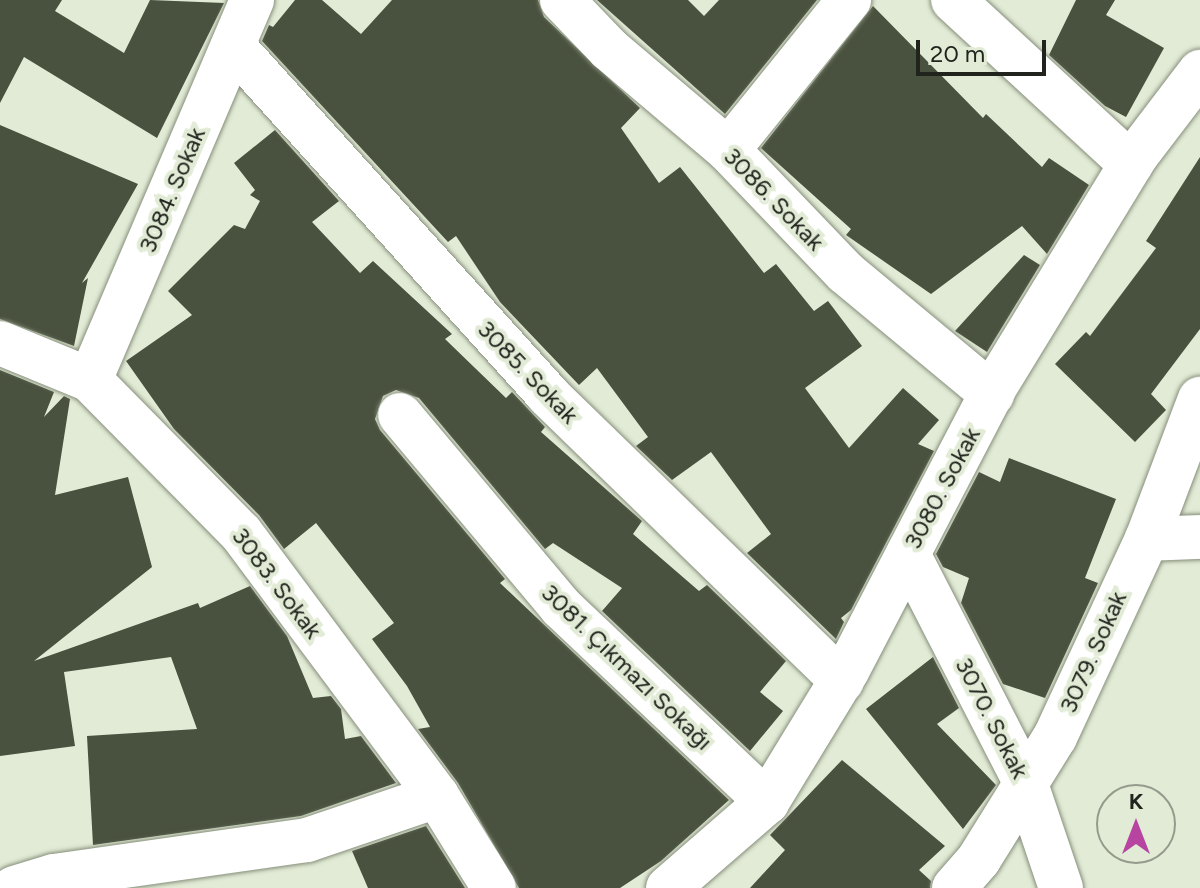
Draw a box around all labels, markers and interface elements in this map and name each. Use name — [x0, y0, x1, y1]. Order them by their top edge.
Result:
scale bar — [920, 24, 1050, 74]
text: 20 m — [930, 39, 985, 68]
street label: 3084. Sokak — [133, 123, 211, 257]
street label: 3086. Sokak — [718, 142, 830, 256]
street label: 3085. Sokak — [472, 315, 584, 429]
street label: 3080. Sokak — [898, 422, 986, 554]
street label: 3083. Sokak — [226, 522, 328, 644]
street label: 3081. Çıkmazı Sokağı — [536, 578, 718, 756]
street label: 3079. Sokak — [1053, 587, 1133, 717]
street label: 3070. Sokak — [949, 653, 1035, 783]
north arrow — [1096, 784, 1176, 864]
text: K — [1129, 788, 1143, 815]

